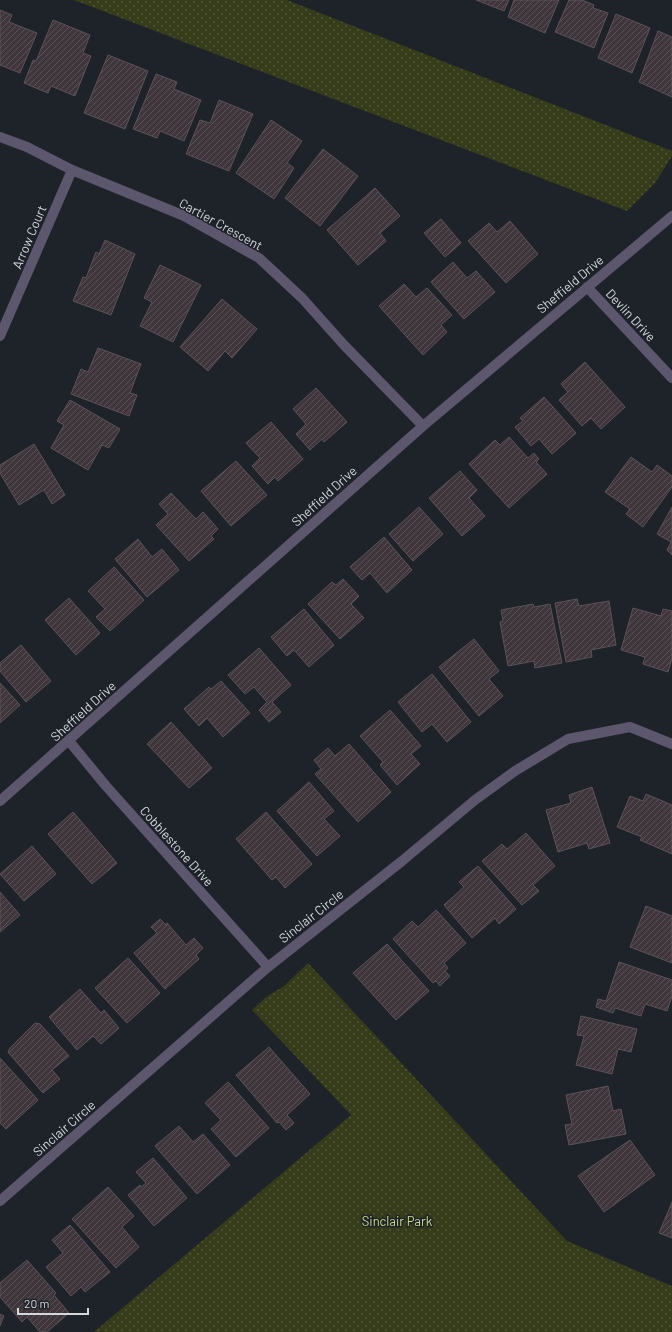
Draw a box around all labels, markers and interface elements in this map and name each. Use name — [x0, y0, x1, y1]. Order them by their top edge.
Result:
street label: Cartier Crescent — [177, 195, 265, 253]
street label: Arrow Court — [8, 203, 50, 271]
street label: Sheffield Drive — [533, 251, 607, 317]
street label: Devlin Drive — [603, 285, 659, 345]
street label: Sheffield Drive — [288, 463, 360, 529]
street label: Sheffield Drive — [47, 678, 119, 744]
street label: Cobblestone Drive — [137, 803, 217, 889]
street label: Sinclair Circle — [276, 886, 346, 946]
street label: Sinclair Circle — [30, 1097, 99, 1159]
park label: Sinclair Park — [362, 1213, 433, 1229]
scale bar — [18, 1290, 88, 1316]
text: 20 m — [24, 1296, 50, 1310]

